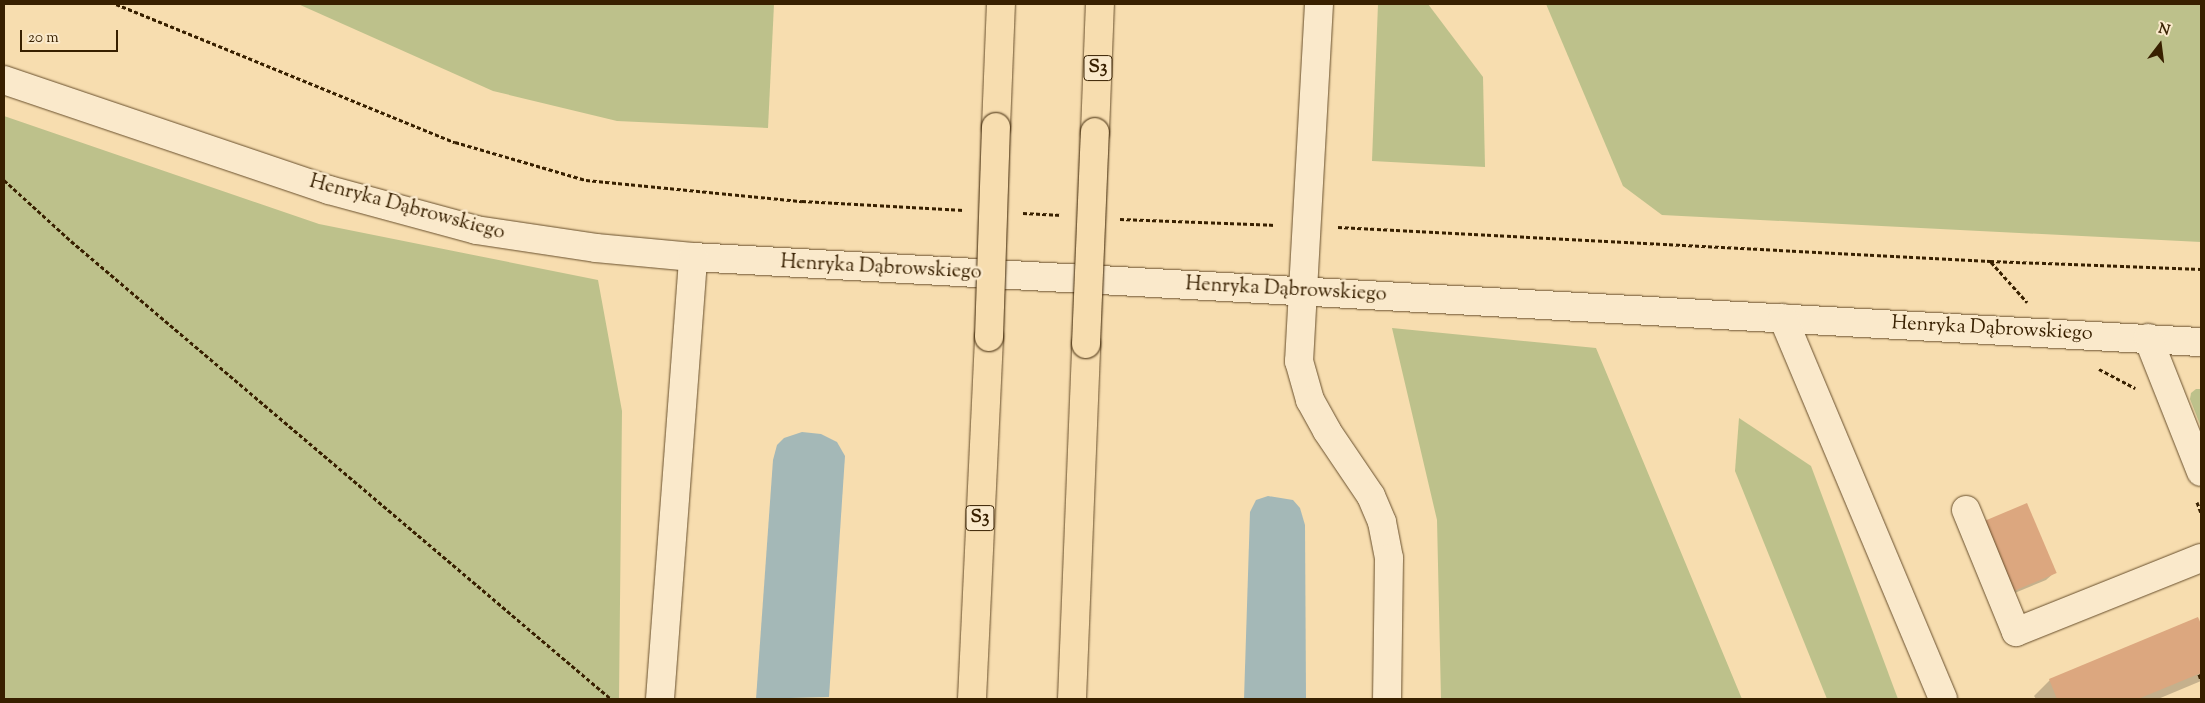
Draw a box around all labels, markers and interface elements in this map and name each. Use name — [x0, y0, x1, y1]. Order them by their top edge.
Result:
text: N — [2156, 19, 2172, 42]
scale bar — [22, 20, 120, 52]
north arrow — [2135, 20, 2185, 70]
text: 20 m — [28, 28, 59, 49]
road number: S3 — [1083, 52, 1113, 84]
street label: Henryka Dąbrowskiego — [307, 170, 507, 246]
street label: Henryka Dąbrowskiego — [780, 251, 982, 285]
street label: Henryka Dąbrowskiego — [1185, 273, 1387, 307]
street label: Henryka Dąbrowskiego — [1891, 312, 2093, 346]
road number: S3 — [965, 502, 995, 534]

